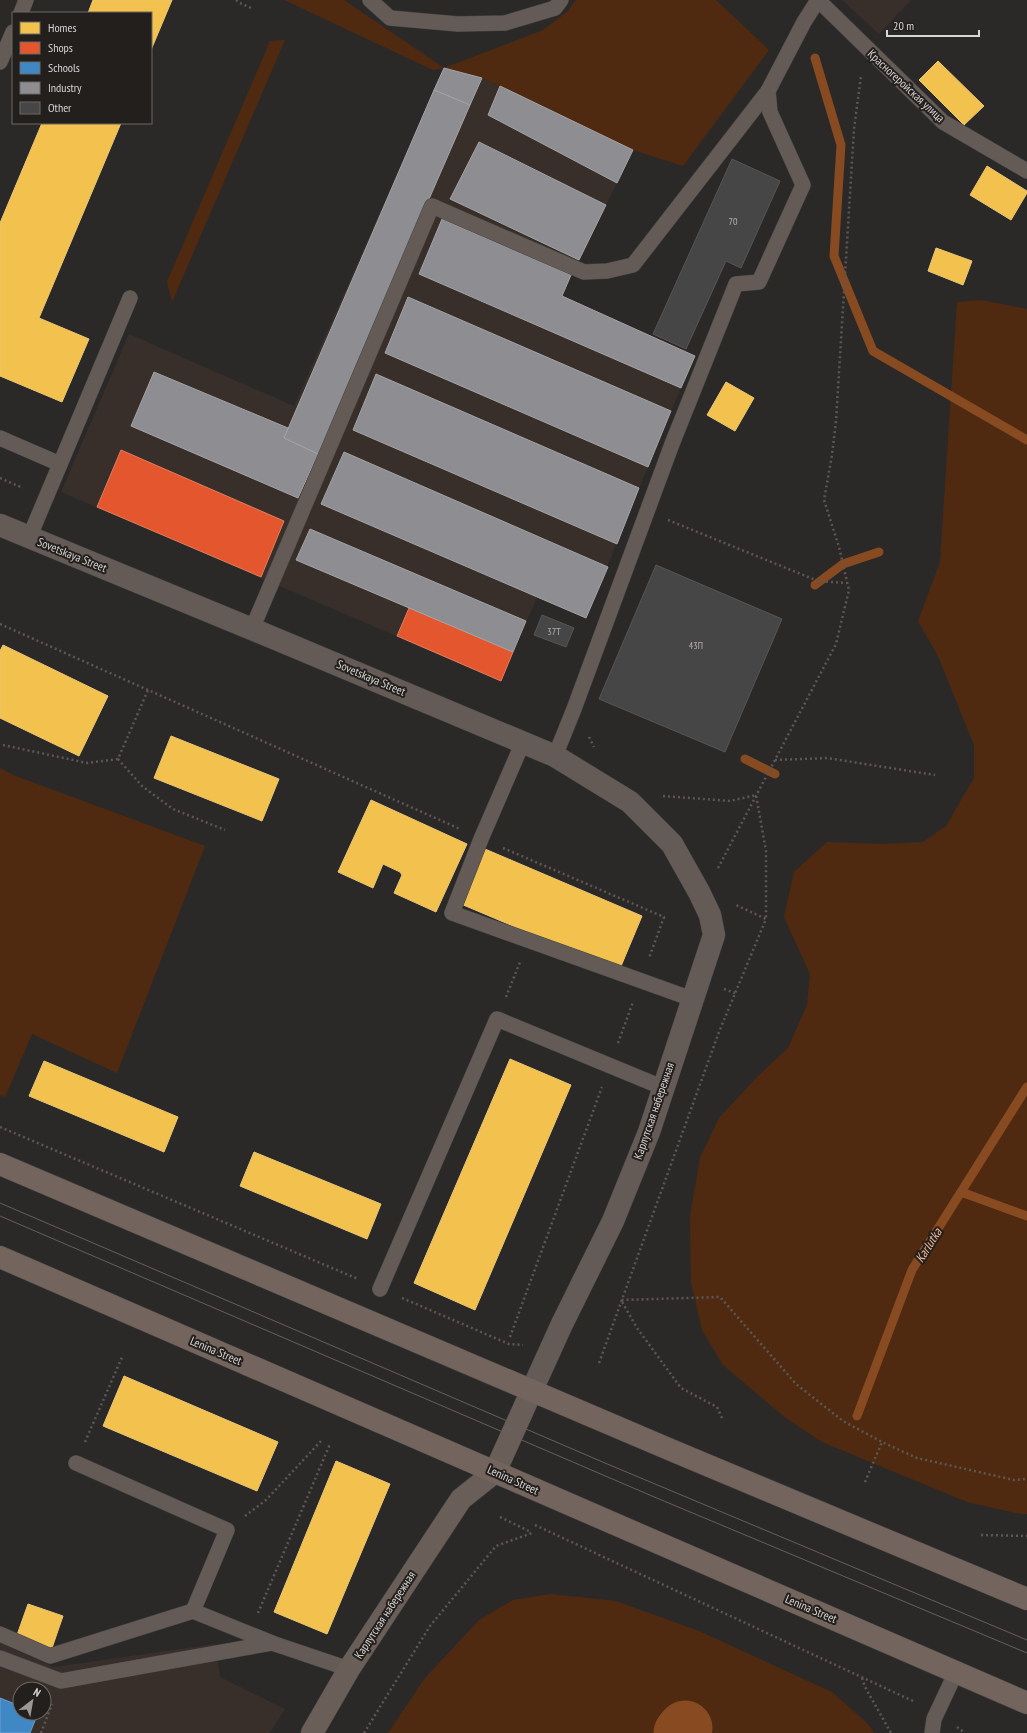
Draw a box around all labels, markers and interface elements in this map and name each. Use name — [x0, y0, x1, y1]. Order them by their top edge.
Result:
legend — [12, 12, 152, 124]
scale bar — [887, 12, 979, 38]
text: 20 m — [893, 18, 914, 33]
text: Homes — [48, 20, 76, 35]
text: Shops — [48, 40, 73, 55]
street label: Красногеройская улица — [865, 46, 948, 125]
text: Schools — [48, 60, 80, 75]
text: Industry — [48, 80, 82, 95]
text: Other — [48, 100, 72, 115]
house number: 70 — [729, 215, 738, 228]
street label: Sovetskaya Street — [35, 534, 110, 575]
house number: 37Т — [547, 625, 561, 638]
house number: 43П — [689, 639, 703, 652]
street label: Sovetskaya Street — [335, 656, 409, 699]
street label: Карлутская набережная — [630, 1060, 677, 1161]
water label: Karlutka — [911, 1224, 946, 1266]
street label: Lenina Street — [188, 1333, 245, 1368]
street label: Lenina Street — [485, 1462, 542, 1498]
street label: Карлутская набережная — [351, 1568, 419, 1661]
street label: Lenina Street — [783, 1591, 840, 1626]
north arrow — [12, 1681, 52, 1721]
text: N — [31, 1685, 43, 1700]

